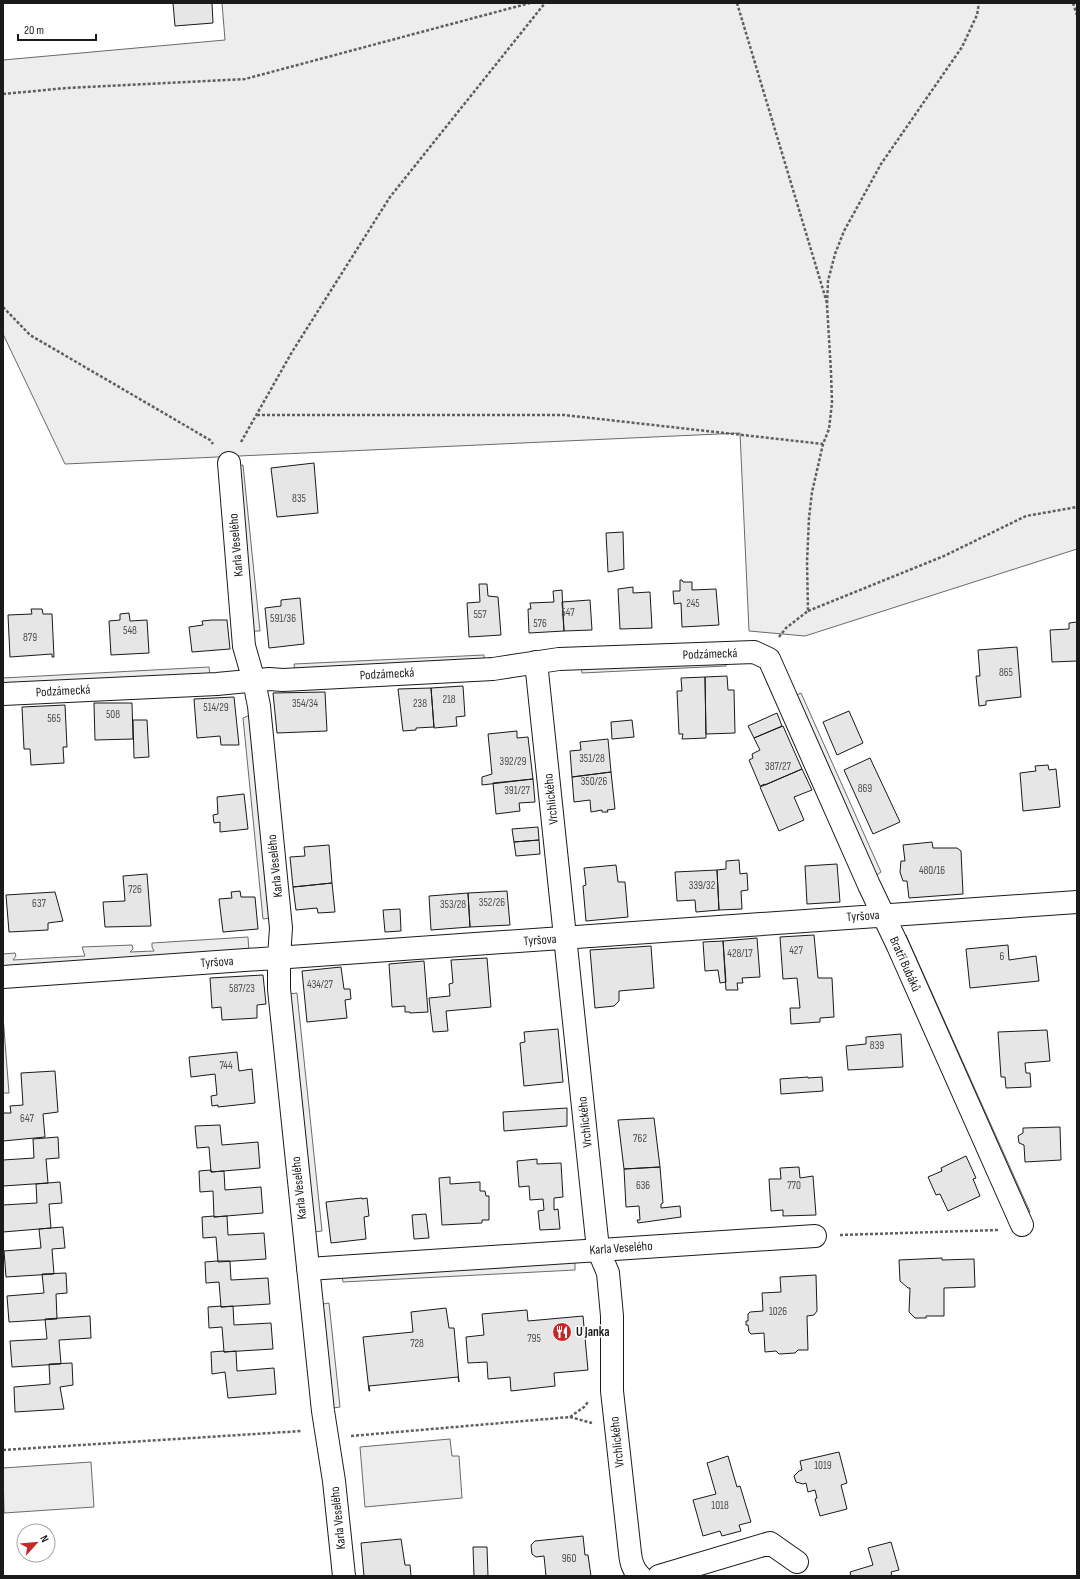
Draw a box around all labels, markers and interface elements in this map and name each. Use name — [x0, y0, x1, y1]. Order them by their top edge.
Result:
scale bar — [18, 16, 96, 42]
text: 20 m — [24, 23, 44, 38]
house number: 835 — [292, 492, 306, 505]
street label: Karla Veselého — [225, 513, 247, 577]
house number: 245 — [686, 597, 700, 610]
house number: 547 — [561, 606, 575, 619]
house number: 557 — [473, 608, 487, 621]
house number: 591/36 — [270, 612, 296, 625]
house number: 576 — [533, 617, 547, 630]
house number: 548 — [123, 624, 137, 637]
house number: 879 — [23, 631, 37, 644]
street label: Podzámecká — [682, 645, 738, 663]
street label: Podzámecká — [359, 665, 415, 683]
house number: 865 — [999, 666, 1013, 679]
street label: Podzámecká — [35, 682, 91, 700]
house number: 218 — [442, 693, 456, 706]
house number: 354/34 — [292, 697, 318, 710]
house number: 238 — [413, 697, 427, 710]
house number: 514/29 — [203, 701, 229, 714]
house number: 508 — [106, 708, 120, 721]
house number: 565 — [47, 712, 61, 725]
house number: 351/28 — [579, 752, 605, 765]
house number: 392/29 — [500, 755, 527, 768]
house number: 387/27 — [765, 760, 792, 773]
street label: Vrchlického — [540, 773, 562, 825]
house number: 350/26 — [581, 775, 607, 788]
house number: 869 — [858, 782, 872, 795]
house number: 391/27 — [504, 784, 530, 797]
street label: Karla Veselého — [264, 834, 286, 898]
house number: 480/16 — [919, 864, 945, 877]
house number: 339/32 — [689, 879, 716, 892]
house number: 726 — [128, 883, 142, 896]
house number: 352/26 — [479, 896, 505, 909]
house number: 637 — [32, 897, 47, 910]
house number: 353/28 — [440, 898, 466, 911]
street label: Tyršova — [846, 907, 880, 925]
street label: Tyršova — [523, 931, 557, 949]
street label: Bratří Bubáků — [886, 934, 924, 994]
house number: 427 — [789, 944, 803, 957]
house number: 428/17 — [727, 947, 753, 960]
house number: 6 — [1000, 950, 1005, 963]
street label: Tyršova — [200, 953, 234, 971]
house number: 434/27 — [307, 978, 334, 991]
house number: 587/23 — [229, 982, 255, 995]
house number: 839 — [870, 1039, 884, 1052]
house number: 744 — [219, 1059, 233, 1072]
street label: Vrchlického — [574, 1096, 596, 1148]
house number: 647 — [20, 1112, 35, 1125]
house number: 762 — [633, 1132, 647, 1145]
street label: Karla Veselého — [288, 1156, 310, 1220]
house number: 636 — [636, 1179, 650, 1192]
house number: 770 — [787, 1179, 801, 1192]
street label: Karla Veselého — [589, 1238, 653, 1258]
house number: 1026 — [769, 1305, 787, 1318]
restaurant icon: U Janka — [551, 1321, 573, 1343]
place label: U Janka — [576, 1324, 610, 1340]
house number: 795 — [527, 1332, 541, 1345]
house number: 728 — [410, 1337, 424, 1350]
street label: Vrchlického — [606, 1416, 628, 1468]
house number: 1019 — [814, 1459, 832, 1472]
street label: Karla Veselého — [327, 1486, 349, 1550]
house number: 1018 — [711, 1499, 729, 1512]
north arrow — [16, 1523, 56, 1563]
text: N — [37, 1533, 52, 1544]
house number: 960 — [562, 1552, 576, 1565]

